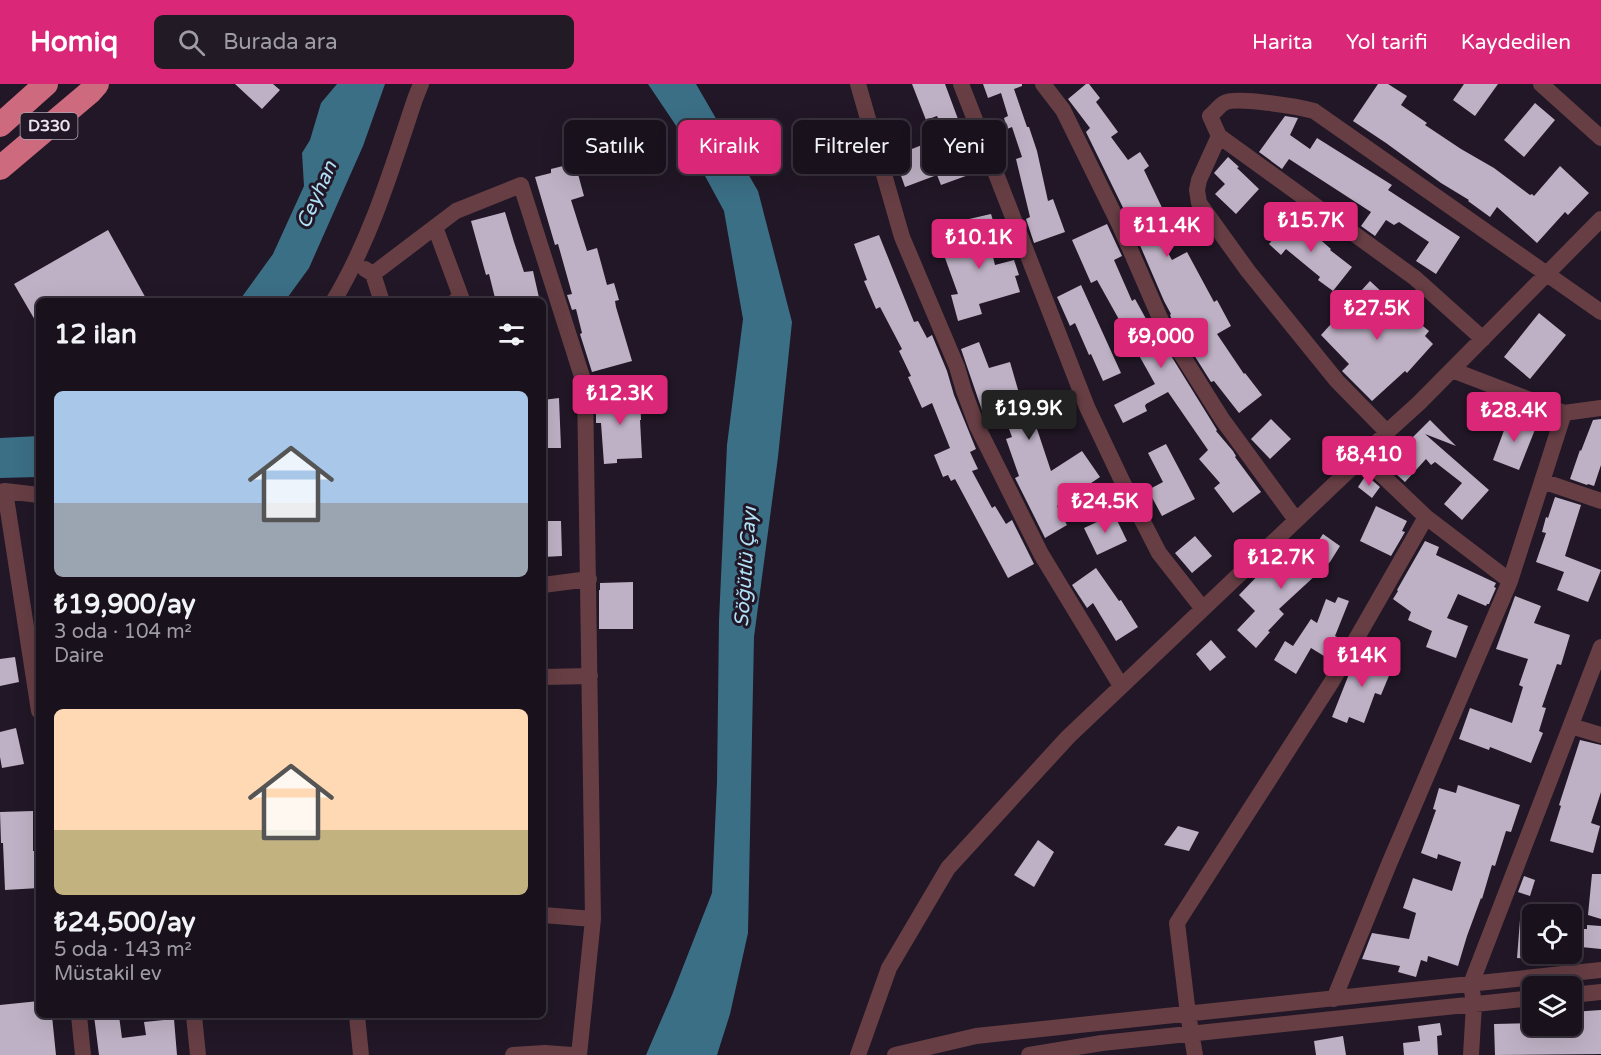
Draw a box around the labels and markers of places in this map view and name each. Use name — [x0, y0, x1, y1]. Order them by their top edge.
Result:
pin: ₺15.7K — [1262, 202, 1360, 253]
pin: ₺11.4K — [1118, 207, 1216, 258]
pin: ₺10.1K — [930, 219, 1028, 270]
pin: ₺27.5K — [1328, 290, 1426, 341]
pin: ₺9,000 — [1112, 318, 1210, 369]
pin: ₺12.3K — [571, 375, 669, 426]
pin: ₺19.9K — [980, 390, 1078, 441]
pin: ₺28.4K — [1465, 392, 1563, 443]
pin: ₺8,410 — [1320, 436, 1418, 487]
pin: ₺24.5K — [1056, 483, 1154, 534]
pin: ₺12.7K — [1232, 539, 1330, 590]
pin: ₺14K — [1326, 637, 1398, 688]

